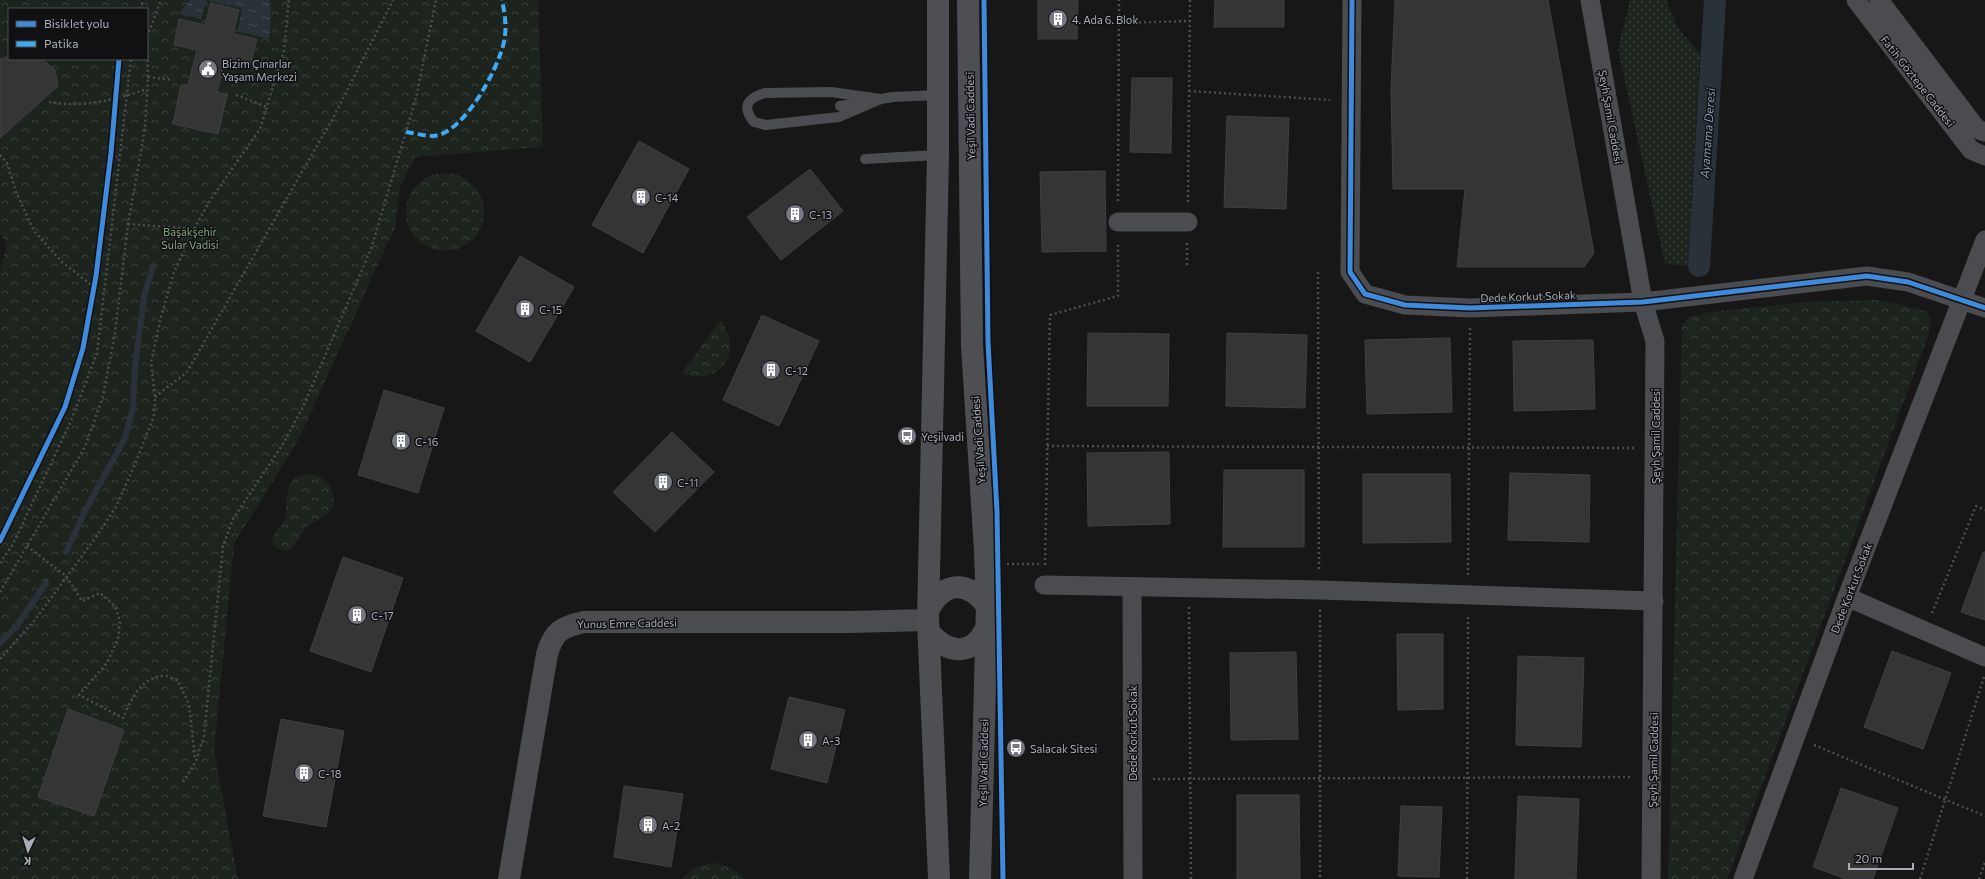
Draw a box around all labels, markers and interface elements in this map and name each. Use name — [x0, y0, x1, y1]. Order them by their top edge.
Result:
legend — [8, 8, 148, 60]
building icon: 4. Ada 6. Blok — [1047, 8, 1069, 30]
place label: 4. Ada 6. Blok — [1072, 13, 1138, 26]
text: Bisiklet yolu — [44, 16, 109, 30]
street label: Fatih Göztepe Caddesi — [1878, 33, 1958, 129]
text: Patika — [44, 36, 79, 50]
place label: Bizim Çınarlar Yaşam Merkezi — [222, 57, 297, 83]
public building icon: Bizim Çınarlar Yaşam Merkezi — [197, 58, 219, 80]
street label: Şeyh Şamil Caddesi — [1596, 69, 1626, 165]
street label: Yeşil Vadi Caddesi — [963, 72, 977, 160]
water label: Ayamama Deresi — [1697, 86, 1717, 180]
building icon: C-14 — [630, 186, 652, 208]
place label: C-14 — [655, 191, 679, 204]
building icon: C-13 — [784, 203, 806, 225]
place label: C-13 — [809, 208, 832, 221]
park label: Başakşehir Sular Vadisi — [161, 225, 219, 251]
street label: Dede Korkut Sokak — [1480, 288, 1576, 304]
building icon: C-15 — [514, 298, 536, 320]
place label: C-15 — [539, 303, 562, 316]
building icon: C-12 — [760, 359, 782, 381]
place label: C-12 — [785, 364, 808, 377]
street label: Şeyh Şamil Caddesi — [1649, 388, 1662, 484]
street label: Yeşil Vadi Caddesi — [968, 395, 988, 485]
bus stop icon: Yeşilvadi — [896, 425, 918, 447]
building icon: C-16 — [390, 430, 412, 452]
place label: Yeşilvadi — [921, 430, 964, 443]
place label: C-16 — [415, 435, 439, 448]
building icon: C-11 — [652, 471, 674, 493]
place label: C-11 — [677, 476, 698, 489]
street label: Dede Korkut Sokak — [1828, 541, 1874, 635]
building icon: C-17 — [346, 604, 368, 626]
place label: C-17 — [371, 609, 394, 622]
street label: Yunus Emre Caddesi — [577, 616, 677, 630]
street label: Dede Korkut Sokak — [1126, 685, 1139, 781]
street label: Şeyh Şamil Caddesi — [1646, 712, 1660, 808]
street label: Yeşil Vadi Caddesi — [976, 719, 990, 807]
building icon: A-3 — [797, 729, 819, 751]
place label: A-3 — [822, 734, 840, 747]
bus stop icon: Salacak Sitesi — [1005, 737, 1027, 759]
place label: Salacak Sitesi — [1030, 742, 1098, 755]
building icon: C-18 — [293, 762, 315, 784]
place label: C-18 — [318, 767, 342, 780]
building icon: A-2 — [637, 814, 659, 836]
place label: A-2 — [662, 819, 680, 832]
north arrow — [8, 831, 48, 871]
scale bar — [1849, 845, 1913, 871]
text: 20 m — [1855, 851, 1882, 865]
text: K — [23, 855, 32, 868]

